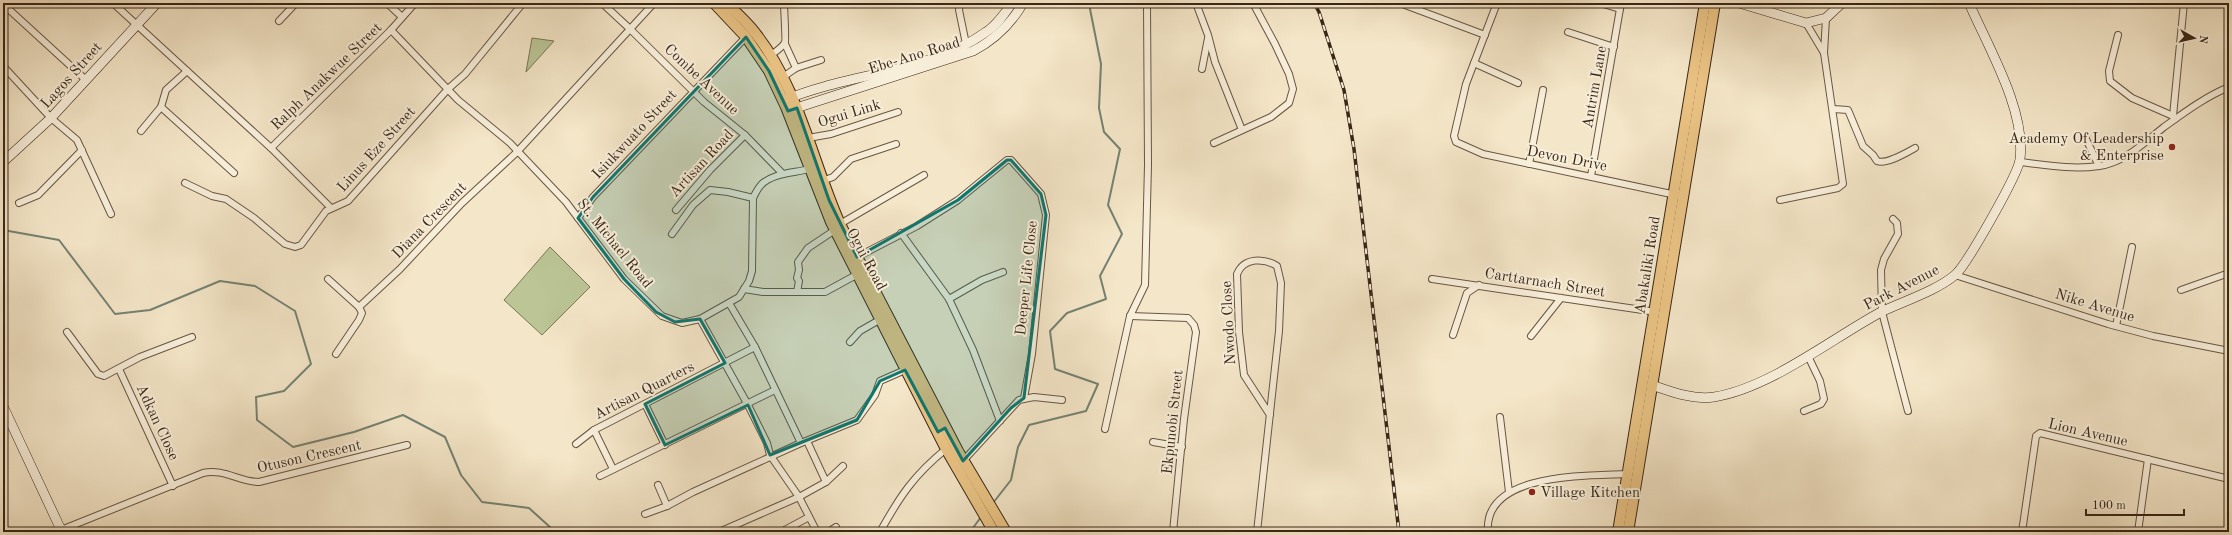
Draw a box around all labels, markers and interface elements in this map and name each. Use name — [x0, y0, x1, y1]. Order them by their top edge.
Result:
north arrow — [2174, 18, 2214, 58]
street label: Ralph Anakwue Street — [269, 20, 385, 134]
text: N — [2196, 34, 2208, 45]
street label: Ebe-Ano Road — [867, 35, 962, 78]
street label: Lagos Street — [39, 40, 106, 112]
street label: Combe Avenue — [661, 42, 741, 118]
street label: Antrim Lane — [1581, 45, 1610, 130]
street label: Isiukwuato Street — [590, 87, 680, 183]
street label: Ogui Link — [816, 98, 883, 131]
street label: Linus Eze Street — [335, 105, 419, 195]
street label: Artisan Road — [667, 127, 737, 201]
place label: Academy Of Leadership & Enterprise — [2008, 132, 2164, 164]
marker: Academy Of Leadership & Enterprise — [2167, 142, 2177, 152]
street label: Devon Drive — [1525, 144, 1608, 175]
street label: Diana Crescent — [390, 180, 470, 262]
street label: St. Michael Road — [573, 196, 654, 292]
street label: Abakaliki Road — [1633, 215, 1664, 315]
street label: Deeper Life Close — [1014, 220, 1041, 336]
street label: Ogui Road — [843, 226, 888, 294]
street label: Park Avenue — [1861, 263, 1942, 314]
street label: Carttarnach Street — [1483, 267, 1606, 300]
street label: Nwodo Close — [1220, 280, 1239, 365]
street label: Nike Avenue — [2053, 287, 2136, 326]
street label: Artisan Quarters — [592, 360, 697, 423]
street label: Ekpunobi Street — [1161, 369, 1186, 475]
street label: Adkan Close — [133, 382, 181, 463]
street label: Lion Avenue — [2046, 417, 2129, 450]
street label: Otuson Crescent — [256, 438, 363, 477]
place label: Village Kitchen — [1540, 486, 1640, 501]
marker: Village Kitchen — [1527, 487, 1537, 497]
scale bar — [2086, 491, 2184, 517]
text: 100 m — [2092, 500, 2126, 512]

